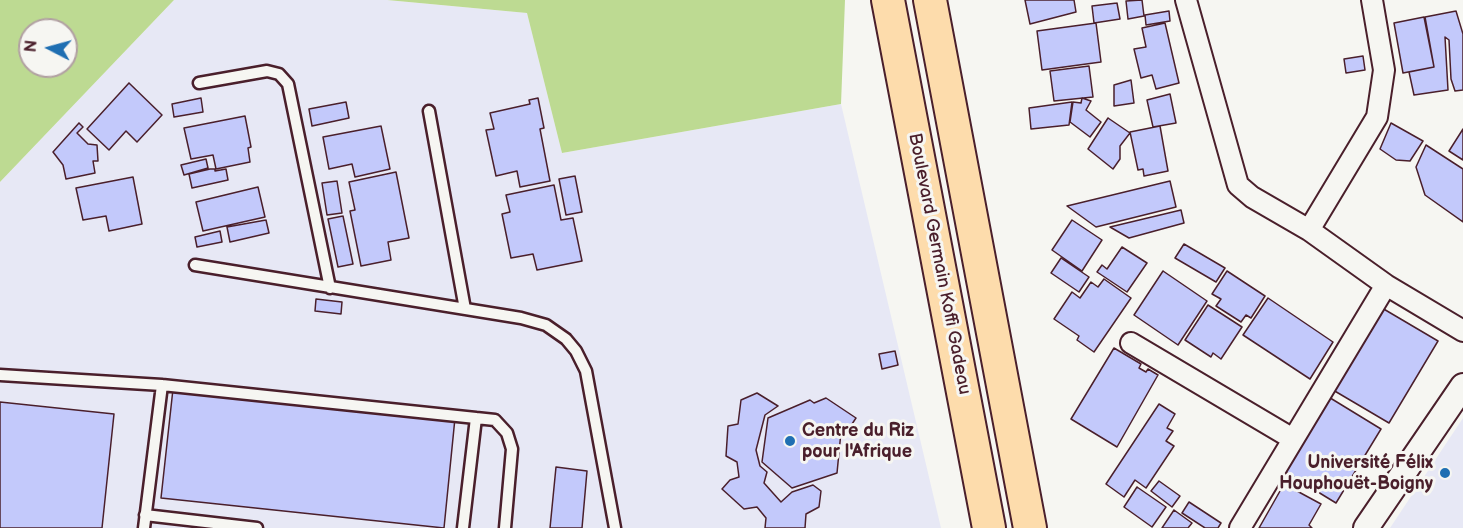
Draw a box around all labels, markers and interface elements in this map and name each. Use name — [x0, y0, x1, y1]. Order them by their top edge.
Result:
north arrow — [18, 18, 78, 78]
text: N — [22, 39, 42, 53]
street label: Boulevard Germain Koffi Gadeau — [903, 131, 975, 397]
place label: Centre du Riz pour l'Afrique — [802, 420, 914, 462]
marker: Centre du Riz pour l'Afrique — [783, 434, 797, 448]
place label: Université Félix Houphouët-Boigny — [1279, 452, 1433, 494]
marker: Université Félix Houphouët-Boigny — [1438, 466, 1452, 480]

